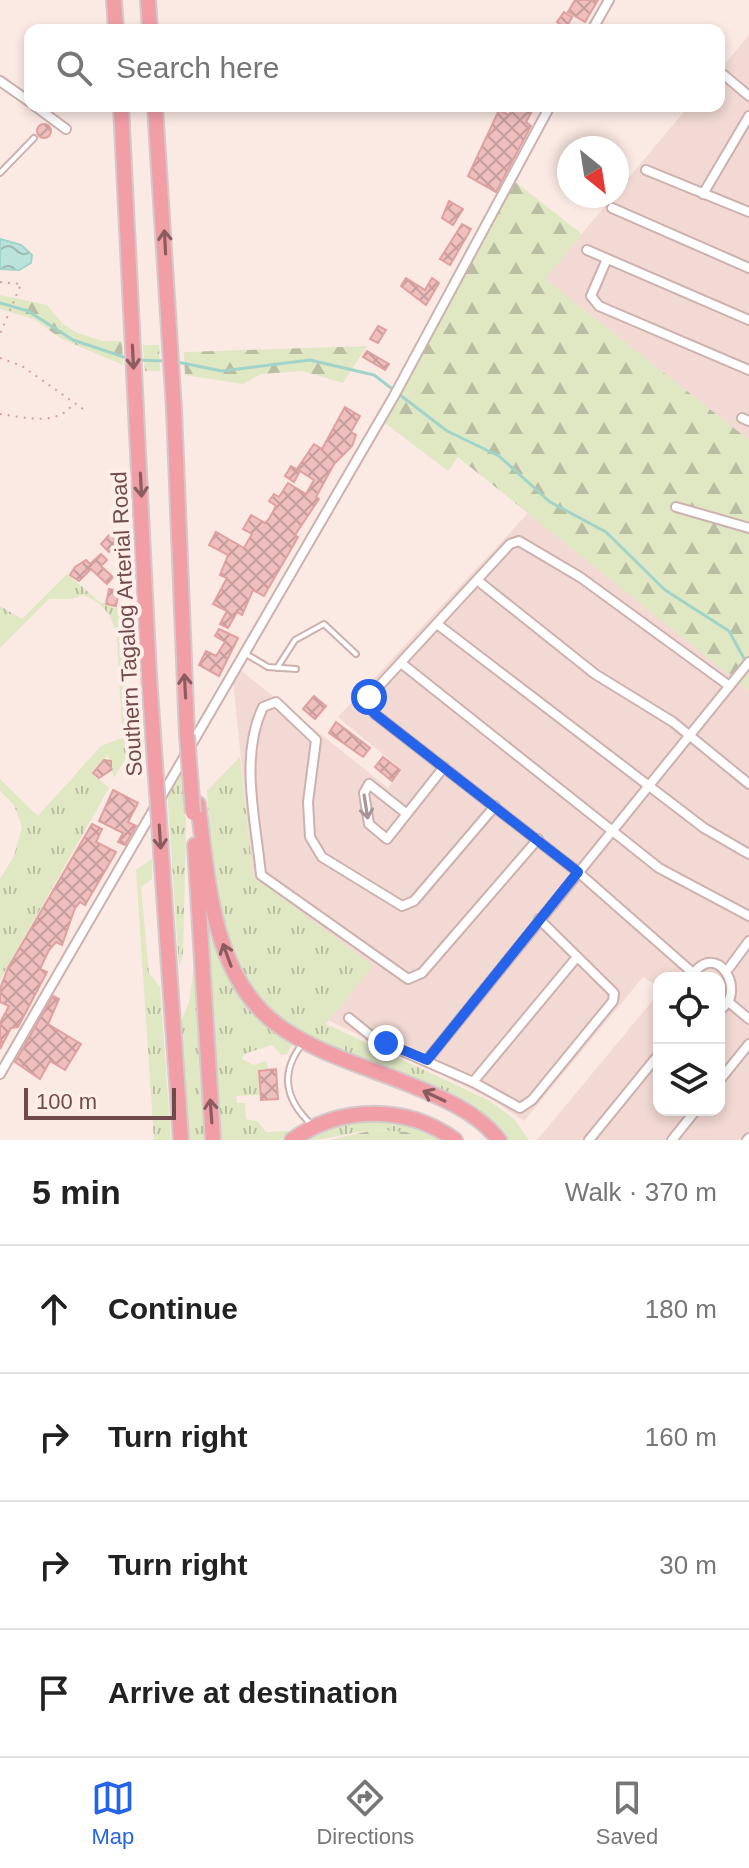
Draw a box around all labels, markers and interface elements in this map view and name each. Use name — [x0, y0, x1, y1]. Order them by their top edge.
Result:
search box — [24, 24, 725, 112]
icon: search — [52, 46, 96, 90]
text: Search here — [116, 51, 279, 84]
north arrow — [557, 136, 629, 208]
one-way arrow — [157, 229, 172, 256]
one-way arrow — [126, 343, 141, 370]
street label: Southern Tagalog Arterial Road — [106, 471, 147, 777]
one-way arrow — [134, 471, 149, 498]
one-way arrow — [177, 673, 192, 700]
route start — [351, 679, 387, 715]
one-way arrow — [359, 794, 374, 819]
one-way arrow — [153, 823, 168, 850]
one-way arrow — [219, 943, 234, 968]
map controls — [653, 972, 725, 1116]
button: locate — [653, 972, 725, 1044]
route end — [368, 1025, 404, 1061]
button: layers — [653, 1044, 725, 1116]
scale bar — [24, 1084, 176, 1120]
one-way arrow — [423, 1088, 447, 1103]
text: 100 m — [36, 1089, 97, 1114]
one-way arrow — [203, 1098, 218, 1125]
text: 5 min — [32, 1173, 121, 1211]
text: Walk · 370 m — [565, 1177, 717, 1207]
icon: ahead — [32, 1287, 76, 1331]
text: Continue — [108, 1292, 238, 1325]
text: 180 m — [645, 1294, 717, 1324]
icon: right — [32, 1415, 76, 1459]
text: Turn right — [108, 1420, 247, 1453]
text: 160 m — [645, 1422, 717, 1452]
icon: right — [32, 1543, 76, 1587]
text: Turn right — [108, 1548, 247, 1581]
text: 30 m — [659, 1550, 717, 1580]
icon: arrive — [32, 1671, 76, 1715]
text: Arrive at destination — [108, 1676, 398, 1709]
tab: Map — [91, 1776, 135, 1850]
tab: Directions — [316, 1776, 414, 1850]
tab: Saved — [596, 1776, 658, 1850]

